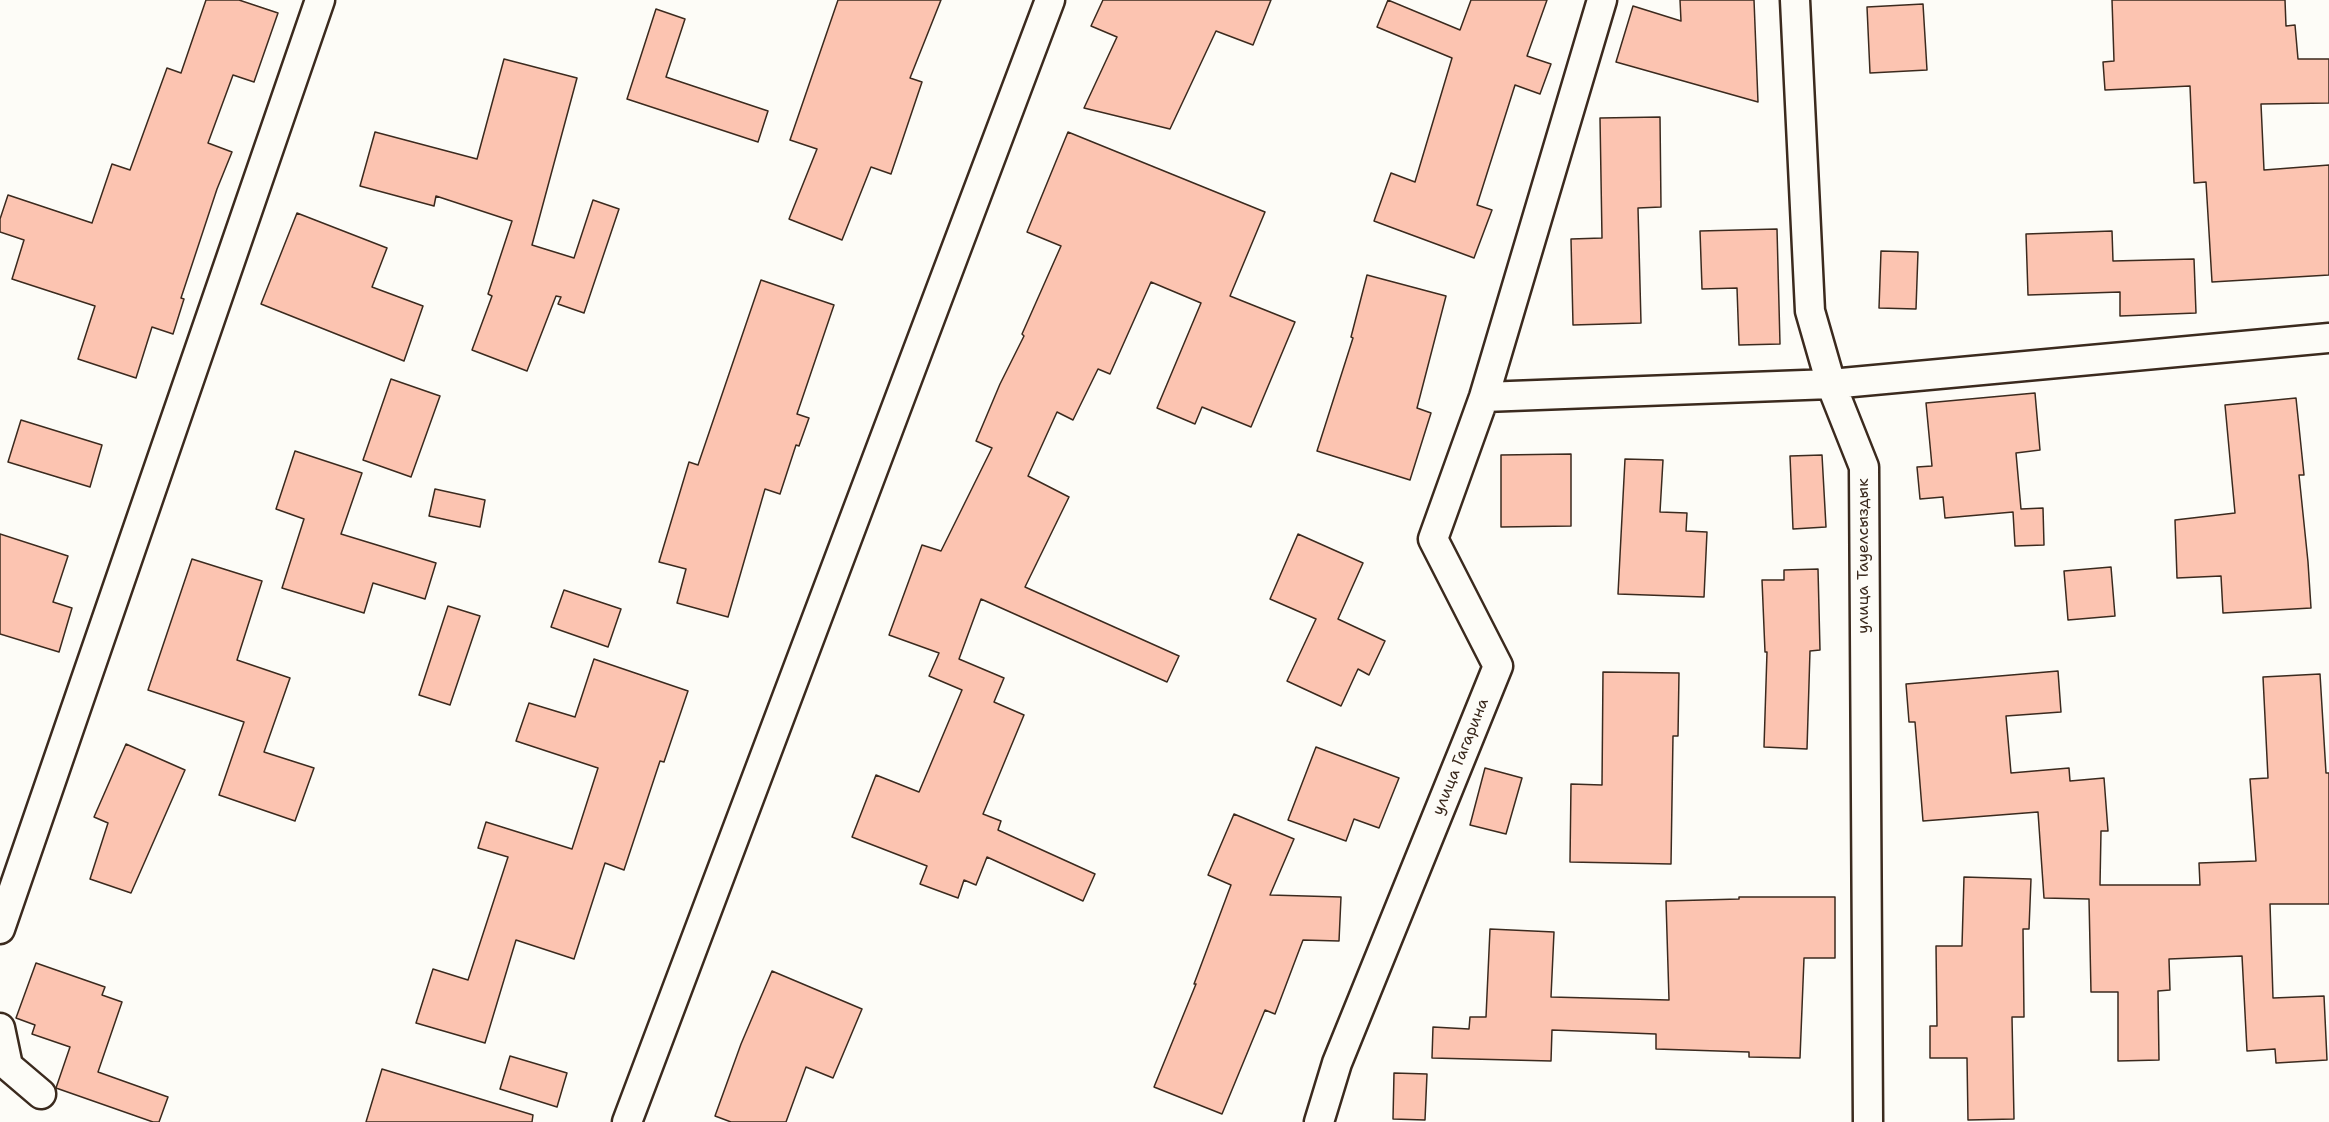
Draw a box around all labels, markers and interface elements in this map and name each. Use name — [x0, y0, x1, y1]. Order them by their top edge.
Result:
street label: улица Тауелсыздык — [1854, 478, 1874, 634]
street label: улица Гагарина — [1429, 696, 1493, 818]

